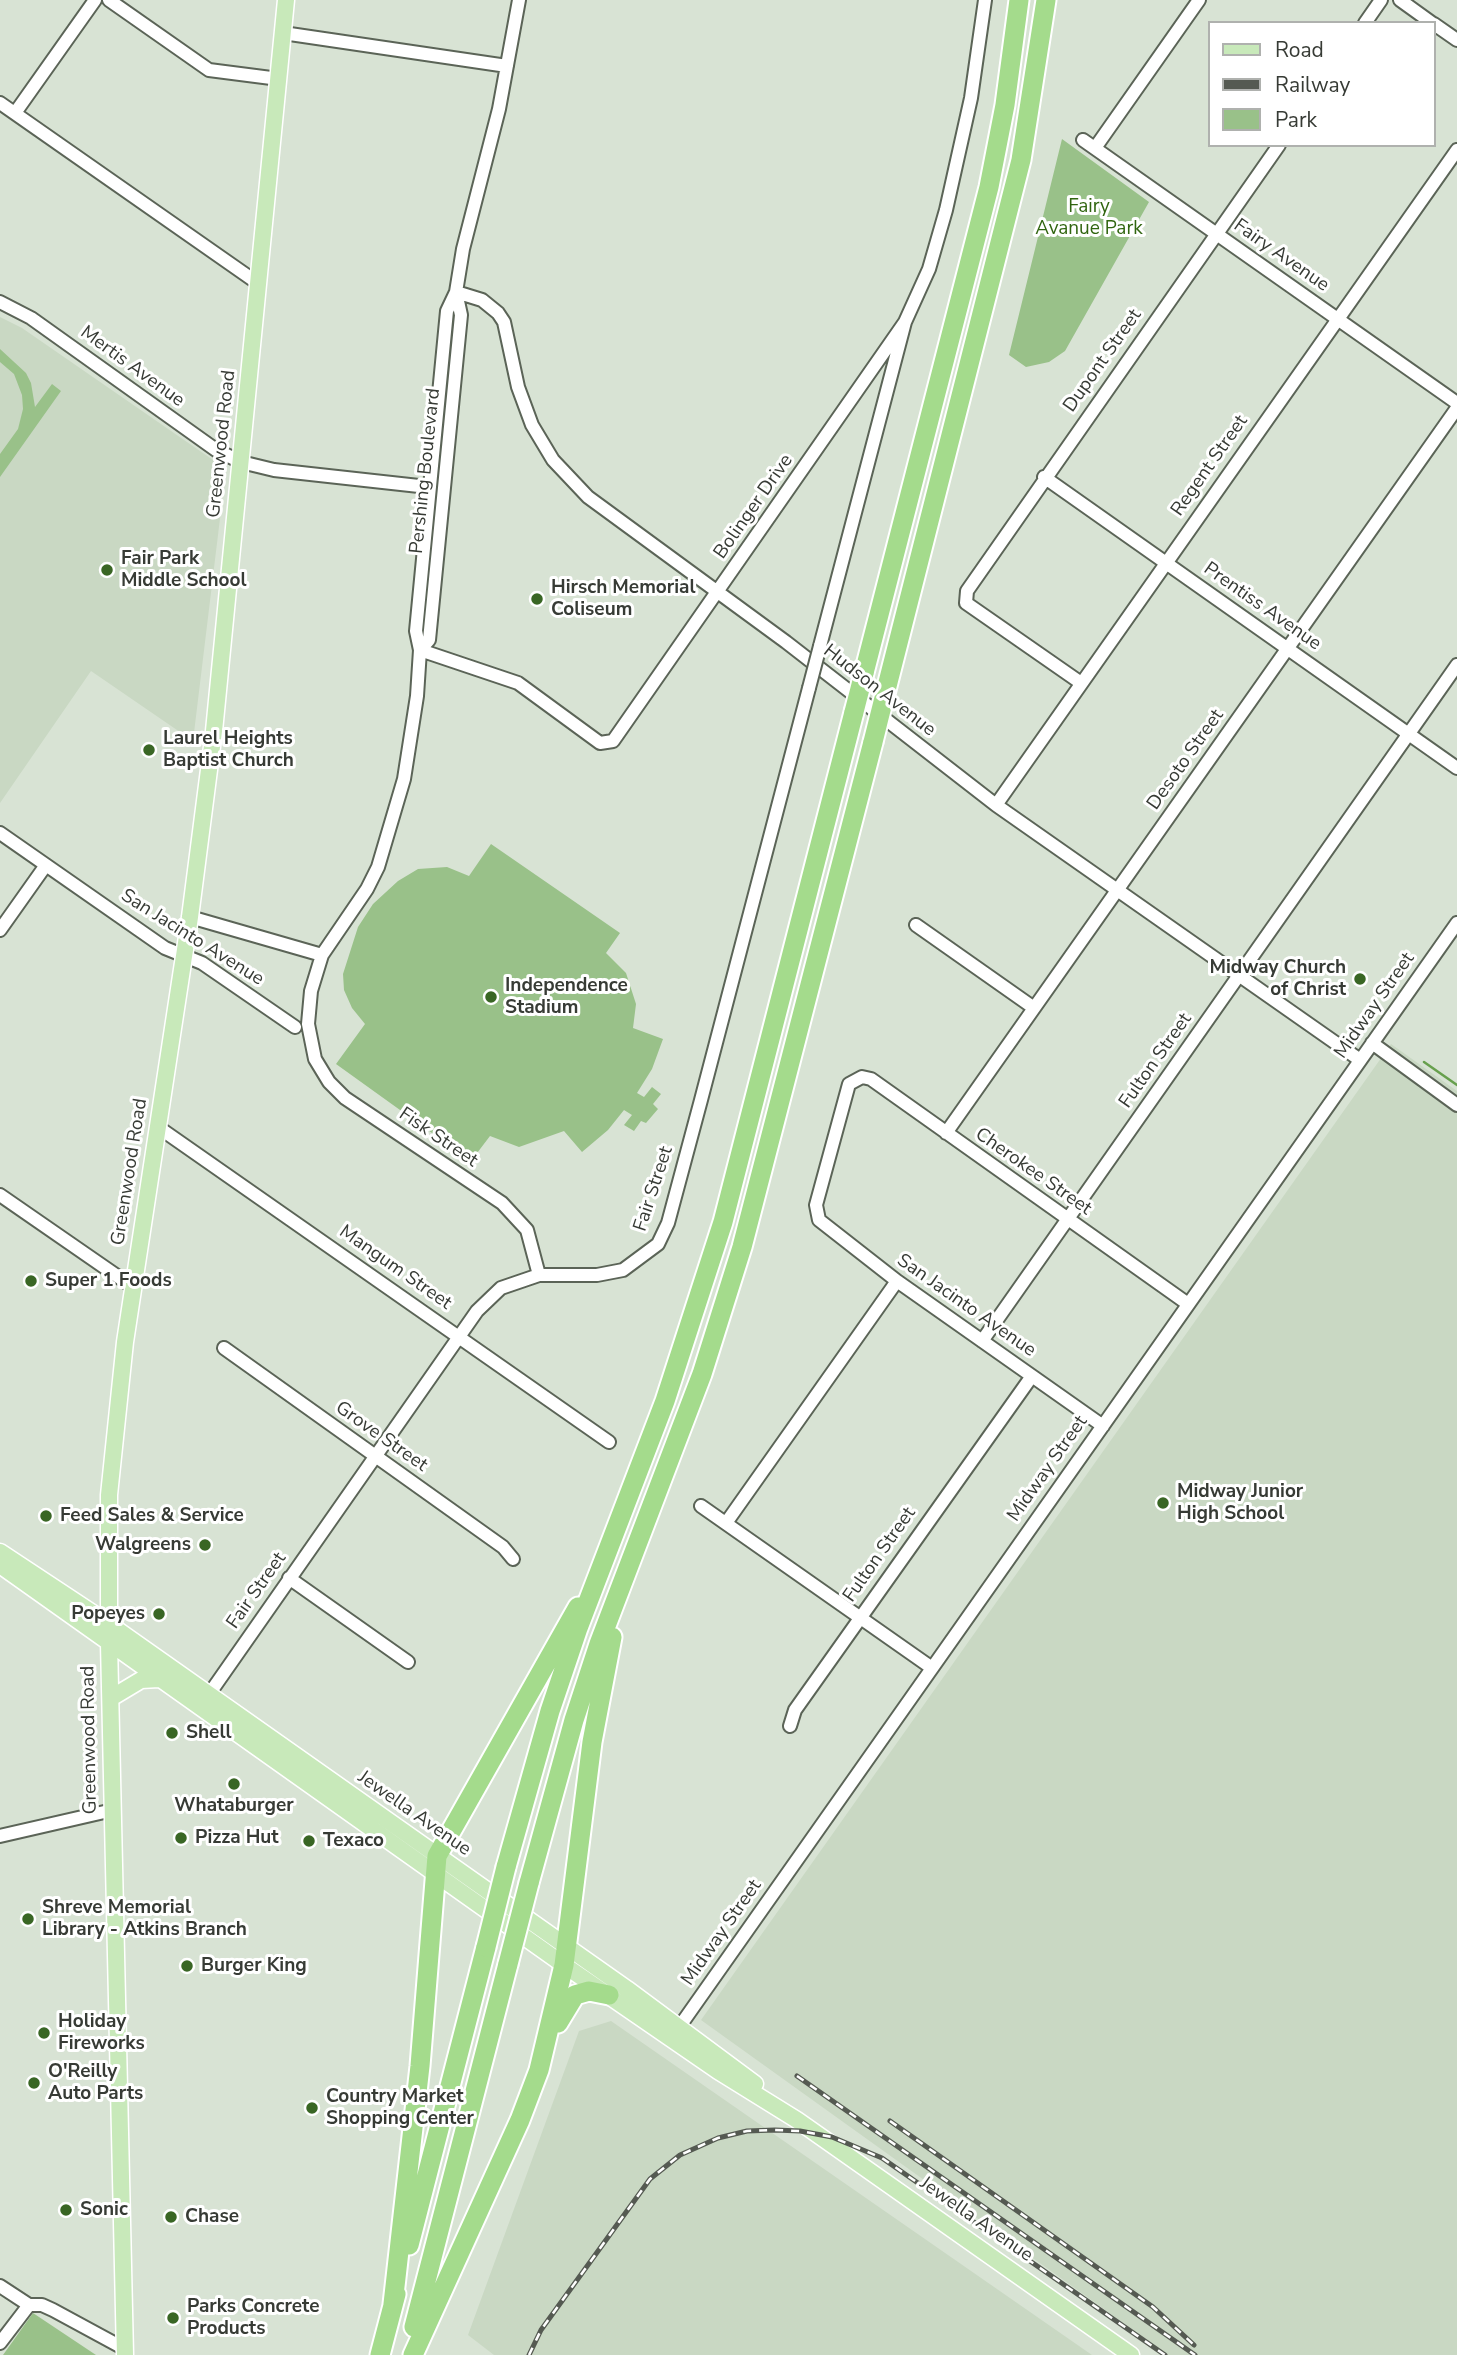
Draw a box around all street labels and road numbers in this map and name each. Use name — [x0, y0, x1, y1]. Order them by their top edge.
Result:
street label: Fairy Avenue — [1229, 215, 1333, 297]
street label: Dupont Street — [1059, 305, 1147, 417]
street label: Mertis Avenue — [75, 322, 189, 412]
street label: Greenwood Road — [203, 369, 241, 519]
street label: Pershing Boulevard — [406, 387, 446, 555]
street label: Regent Street — [1167, 411, 1253, 521]
street label: Bolinger Drive — [710, 450, 798, 564]
street label: Prentiss Avenue — [1199, 558, 1325, 656]
street label: Hudson Avenue — [818, 640, 940, 742]
street label: Desoto Street — [1143, 705, 1229, 815]
street label: San Jacinto Avenue — [116, 885, 268, 991]
street label: Midway Street — [1330, 949, 1420, 1063]
street label: Fulton Street — [1115, 1009, 1197, 1113]
street label: Greenwood Road — [107, 1097, 153, 1247]
street label: Fisk Street — [394, 1103, 482, 1173]
street label: Cherokee Street — [970, 1123, 1096, 1221]
street label: Fair Street — [630, 1144, 678, 1234]
street label: Mangum Street — [334, 1221, 456, 1315]
street label: San Jacinto Avenue — [892, 1250, 1040, 1362]
street label: Grove Street — [330, 1397, 432, 1477]
street label: Midway Street — [1003, 1412, 1093, 1526]
street label: Fulton Street — [839, 1503, 921, 1607]
street label: Fair Street — [222, 1548, 292, 1634]
street label: Greenwood Road — [77, 1666, 103, 1814]
street label: Jewella Avenue — [353, 1767, 475, 1861]
street label: Midway Street — [677, 1876, 767, 1990]
street label: Jewella Avenue — [915, 2173, 1037, 2267]

